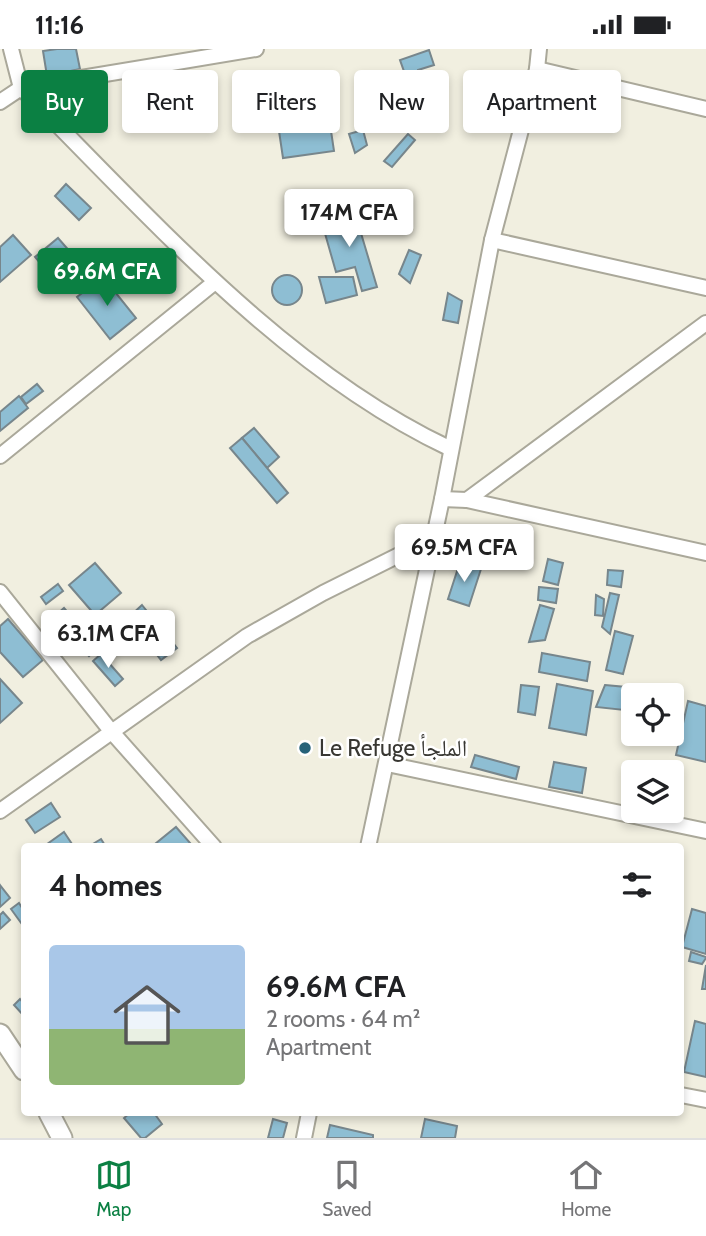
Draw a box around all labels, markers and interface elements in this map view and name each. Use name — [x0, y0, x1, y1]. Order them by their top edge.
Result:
text: 11:16 — [35, 9, 84, 41]
chip: Buy — [21, 70, 108, 133]
chip: Rent — [122, 70, 218, 133]
chip: Filters — [232, 70, 340, 133]
chip: New — [354, 70, 449, 133]
chip: Apartment — [463, 70, 621, 133]
pin: 174M CFA — [277, 189, 421, 249]
text: 174M CFA — [300, 198, 398, 226]
pin: 69.6M CFA — [27, 249, 187, 308]
text: 69.6M CFA — [53, 257, 161, 285]
pin: 69.5M CFA — [384, 525, 544, 584]
text: 69.5M CFA — [411, 533, 517, 561]
pin: 63.1M CFA — [28, 611, 188, 670]
text: 63.1M CFA — [57, 619, 159, 647]
map controls — [621, 683, 684, 823]
button: locate — [621, 683, 684, 746]
place label: Le Refuge الملجأ — [319, 734, 467, 762]
marker: Le Refuge الملجأ — [297, 740, 313, 756]
button: layers — [621, 760, 684, 823]
icon: filters — [618, 866, 656, 904]
text: 4 homes — [49, 867, 162, 904]
text: 69.6M CFA — [266, 968, 406, 1005]
icon: home — [105, 973, 189, 1057]
text: 2 rooms · 64 m² — [266, 1005, 420, 1033]
text: Apartment — [266, 1033, 371, 1061]
tab: Map — [95, 1156, 133, 1221]
tab: Saved — [322, 1156, 372, 1221]
tab: Home — [561, 1156, 611, 1221]

